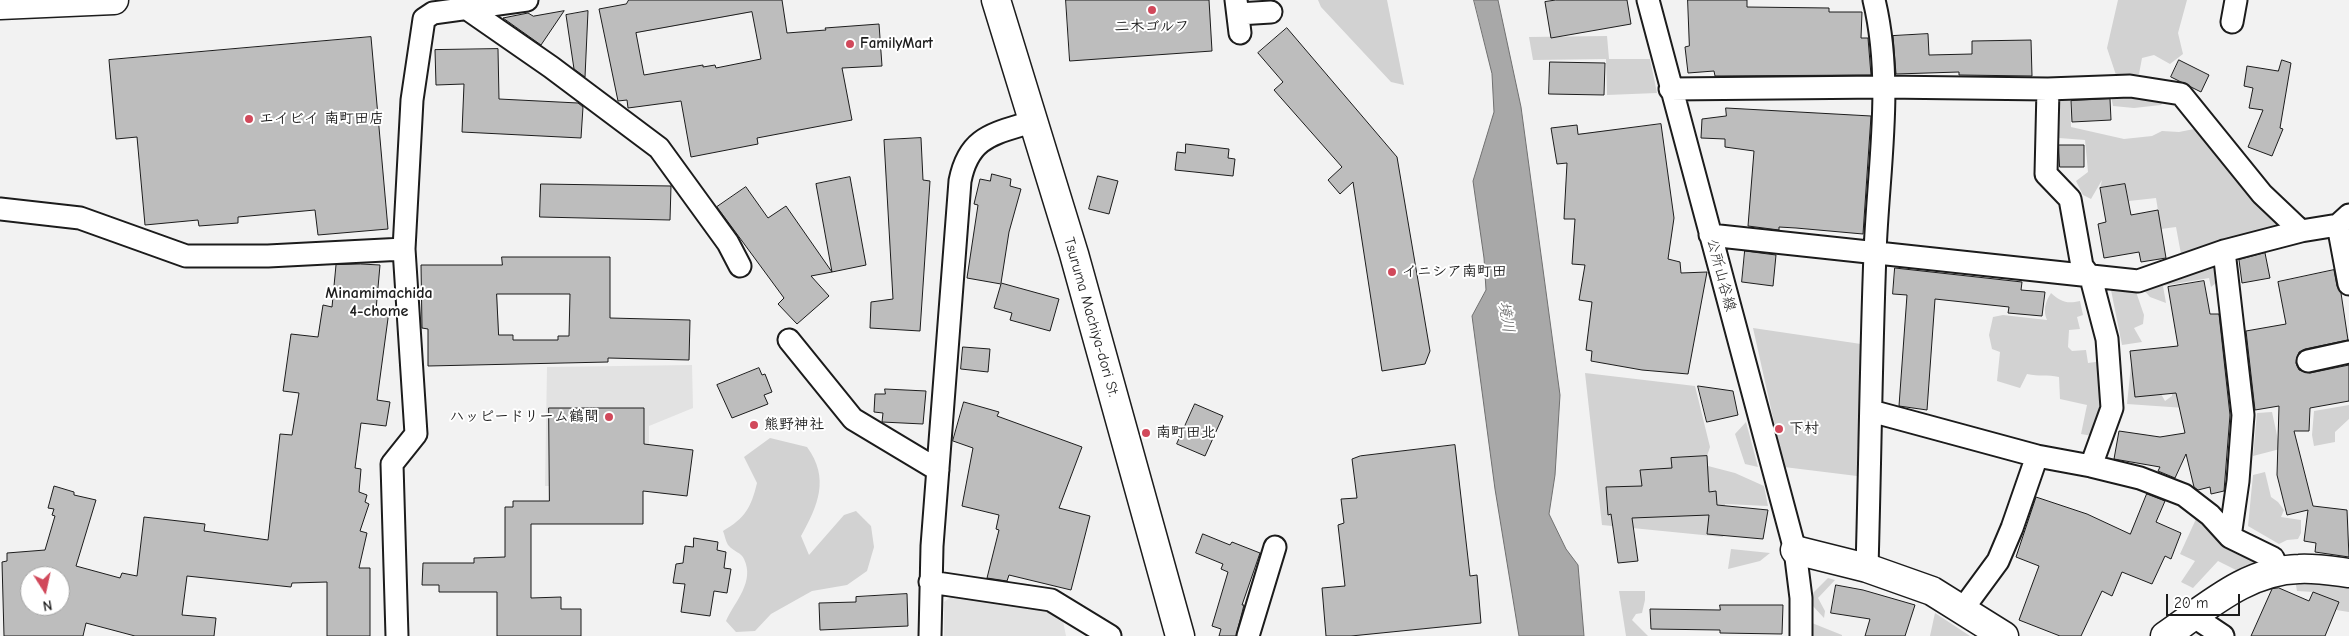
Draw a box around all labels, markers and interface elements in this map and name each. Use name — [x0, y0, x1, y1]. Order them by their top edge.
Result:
marker: 二木ゴルフ — [1146, 4, 1158, 16]
place label: 二木ゴルフ — [1115, 18, 1189, 36]
place label: FamilyMart — [860, 35, 933, 53]
marker: FamilyMart — [844, 38, 856, 50]
place label: エイビイ 南町田店 — [259, 110, 384, 128]
marker: エイビイ 南町田店 — [243, 113, 255, 125]
street label: Tsuruma Machiya-dori St. — [1060, 235, 1122, 399]
street label: 公所山谷線 — [1703, 236, 1739, 314]
place label: イニシア南町田 — [1402, 263, 1507, 281]
marker: イニシア南町田 — [1386, 266, 1398, 278]
district label: Minamimachida 4-chome — [325, 283, 433, 321]
water label: 境川 — [1494, 300, 1518, 334]
place label: ハッピードリーム鶴間 — [450, 408, 599, 426]
marker: ハッピードリーム鶴間 — [603, 411, 615, 423]
place label: 熊野神社 — [764, 416, 824, 434]
marker: 熊野神社 — [748, 419, 760, 431]
place label: 下村 — [1789, 420, 1819, 438]
marker: 下村 — [1773, 423, 1785, 435]
place label: 南町田北 — [1156, 424, 1216, 442]
marker: 南町田北 — [1140, 427, 1152, 439]
north arrow — [20, 566, 70, 616]
scale bar — [2169, 584, 2243, 616]
text: 20 m — [2174, 594, 2208, 612]
text: N — [42, 596, 54, 614]

